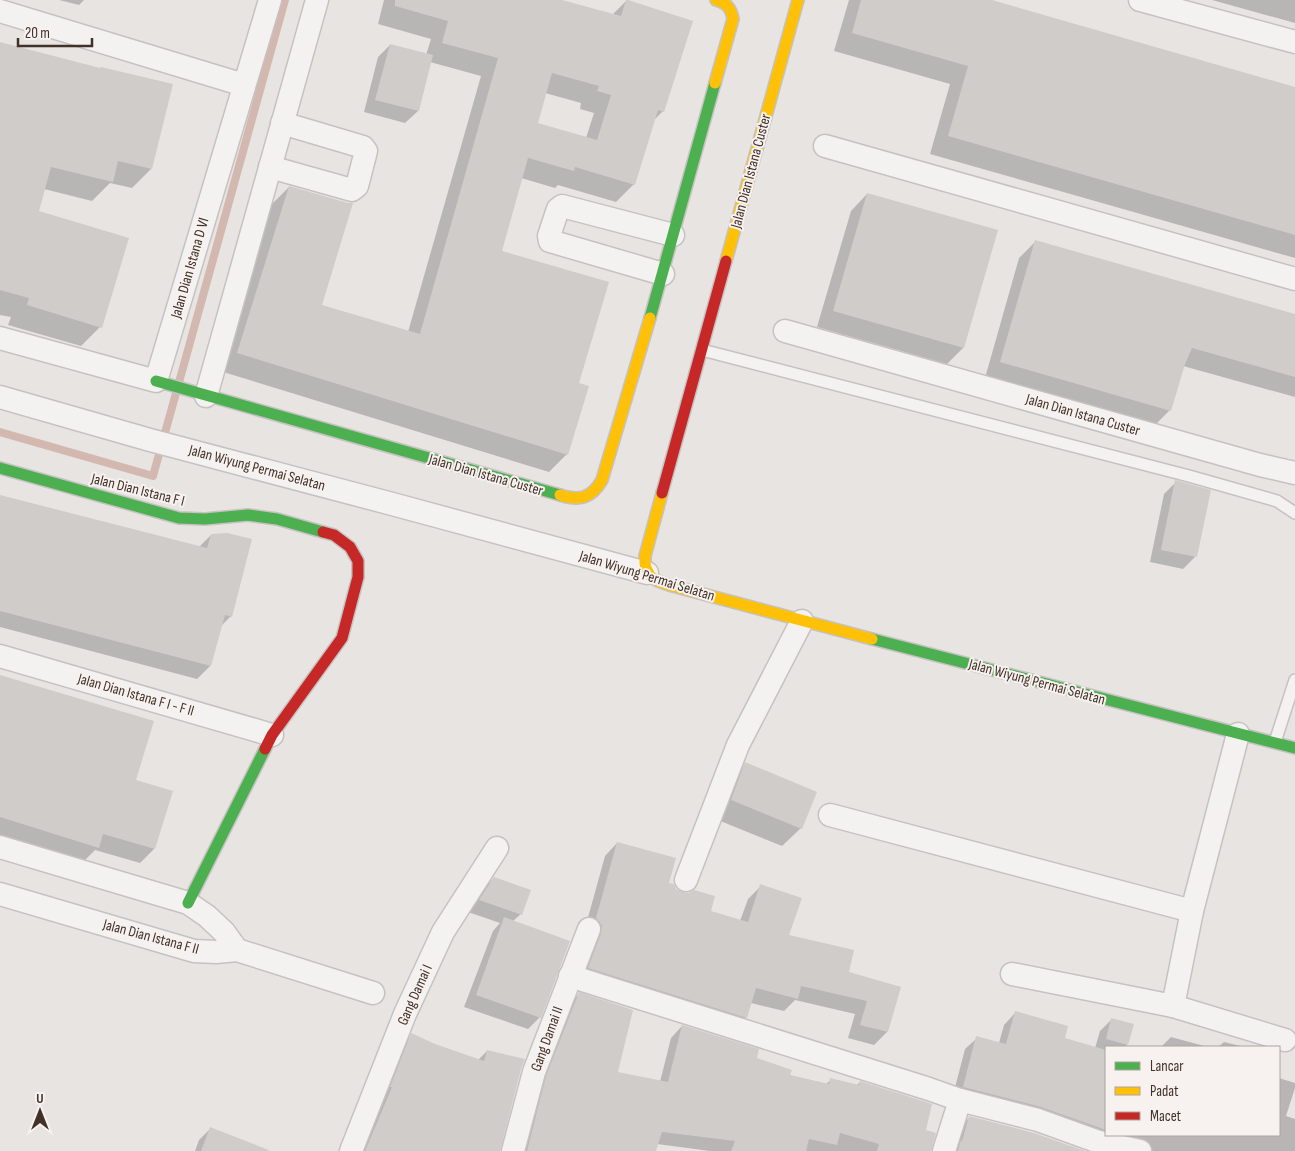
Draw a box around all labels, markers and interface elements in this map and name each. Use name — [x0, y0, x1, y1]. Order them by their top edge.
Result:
scale bar — [18, 15, 91, 47]
text: 20 m — [25, 24, 50, 43]
street label: Jalan Dian Istana Custer — [726, 111, 776, 231]
street label: Jalan Dian Istana D VI — [166, 215, 213, 321]
street label: Jalan Dian Istana Custer — [1023, 389, 1143, 441]
street label: Jalan Wiyung Permai Selatan — [186, 440, 327, 495]
street label: Jalan Dian Istana Custer — [426, 449, 546, 501]
street label: Jalan Dian Istana F I — [88, 469, 187, 511]
street label: Jalan Wiyung Permai Selatan — [576, 546, 717, 606]
street label: Jalan Wiyung Permai Selatan — [966, 654, 1107, 709]
street label: Jalan Dian Istana F I - F II — [75, 669, 196, 721]
street label: Jalan Dian Istana F II — [100, 915, 201, 959]
street label: Gang Damai I — [393, 962, 437, 1028]
street label: Gang Damai II — [527, 1004, 567, 1074]
legend — [1105, 1046, 1280, 1136]
text: Lancar — [1150, 1057, 1184, 1076]
text: Padat — [1150, 1082, 1179, 1101]
north arrow — [15, 1086, 65, 1136]
text: U — [36, 1090, 44, 1107]
text: Macet — [1150, 1107, 1182, 1126]

